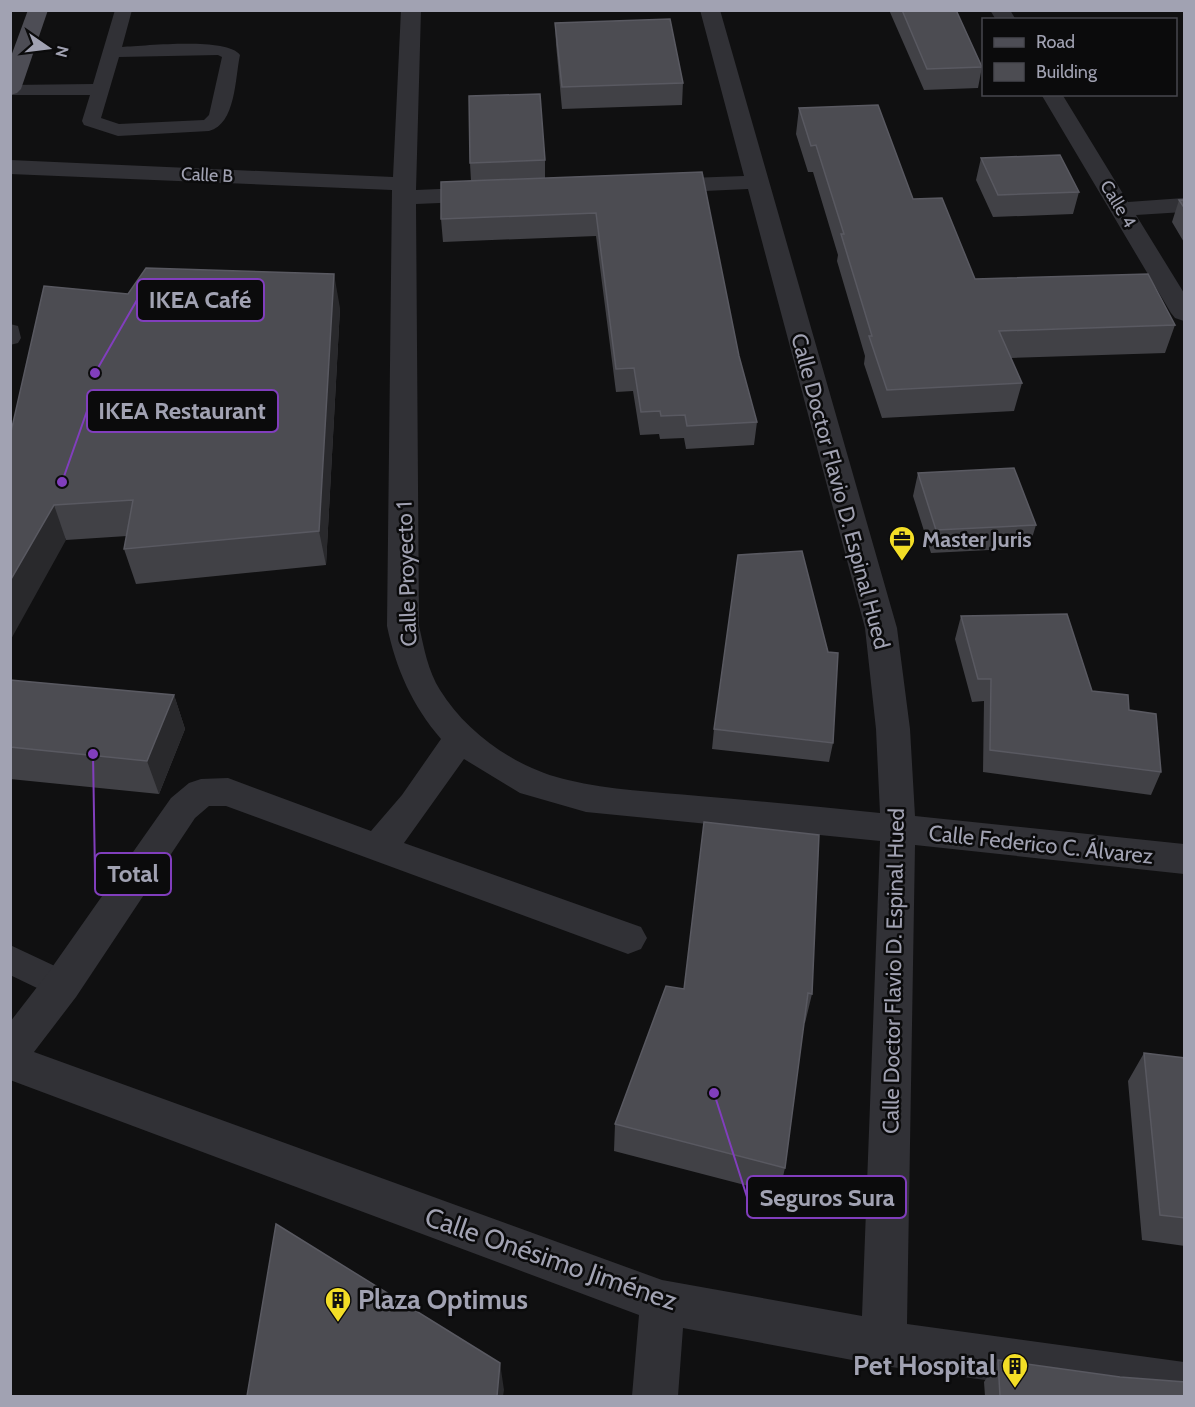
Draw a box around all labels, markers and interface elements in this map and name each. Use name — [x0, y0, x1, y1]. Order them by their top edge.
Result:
north arrow — [18, 18, 78, 78]
legend — [982, 18, 1177, 96]
text: Road — [1036, 31, 1075, 53]
text: N — [51, 44, 73, 59]
text: Building — [1036, 61, 1098, 83]
street label: Calle B — [180, 163, 234, 187]
street label: Calle 4 — [1095, 176, 1141, 232]
callout: IKEA Café — [137, 279, 264, 321]
text: IKEA Café — [149, 285, 251, 314]
street label: Calle Doctor Flavio D. Espinal Hued — [785, 330, 896, 652]
callout: IKEA Restaurant — [87, 390, 278, 432]
text: IKEA Restaurant — [98, 396, 266, 425]
street label: Calle Proyecto 1 — [390, 501, 423, 647]
office icon: Master Juris — [887, 524, 917, 562]
place label: Master Juris — [922, 526, 1032, 553]
street label: Calle Doctor Flavio D. Espinal Hued — [877, 808, 910, 1134]
street label: Calle Federico C. Álvarez — [927, 819, 1154, 870]
callout: Total — [95, 853, 171, 895]
text: Total — [107, 859, 159, 888]
callout: Seguros Sura — [747, 1176, 906, 1218]
text: Seguros Sura — [759, 1183, 895, 1212]
street label: Calle Onésimo Jiménez — [421, 1200, 682, 1317]
place label: Plaza Optimus — [358, 1283, 528, 1316]
building icon: Plaza Optimus — [323, 1285, 353, 1323]
place label: Pet Hospital — [853, 1349, 996, 1382]
building icon: Pet Hospital — [1000, 1351, 1030, 1389]

